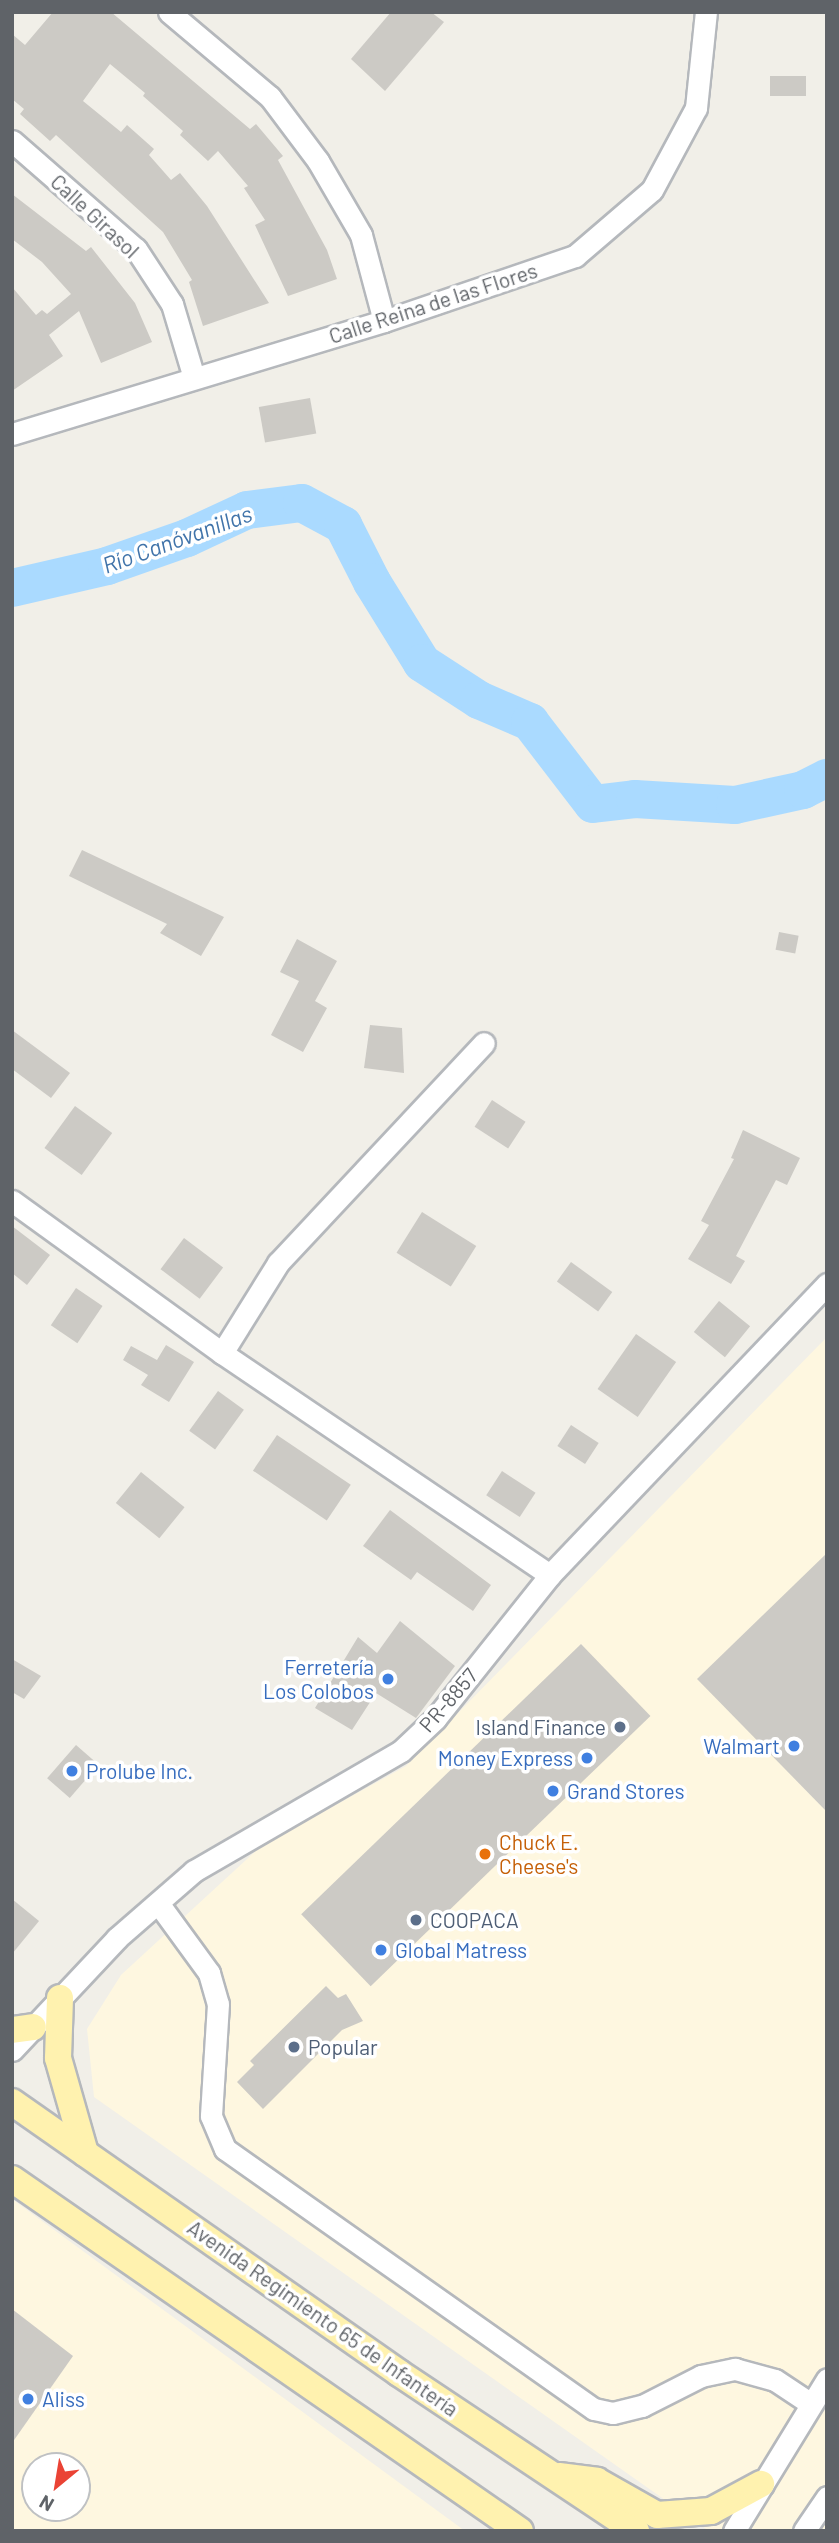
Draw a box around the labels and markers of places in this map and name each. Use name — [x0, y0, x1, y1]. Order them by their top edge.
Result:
place label: Ferretería Los Colobos — [263, 1654, 374, 1704]
marker: Ferretería Los Colobos — [380, 1671, 396, 1687]
place label: Island Finance — [476, 1714, 606, 1740]
marker: Island Finance — [612, 1719, 628, 1735]
place label: Walmart — [703, 1733, 780, 1759]
marker: Walmart — [786, 1738, 802, 1754]
place label: Money Express — [438, 1745, 573, 1771]
marker: Money Express — [579, 1750, 595, 1766]
place label: Prolube Inc. — [86, 1758, 193, 1784]
marker: Prolube Inc. — [64, 1763, 80, 1779]
place label: Grand Stores — [567, 1778, 685, 1804]
marker: Grand Stores — [545, 1783, 561, 1799]
place label: Chuck E. Cheese's — [499, 1829, 579, 1879]
marker: Chuck E. Cheese's — [477, 1846, 493, 1862]
place label: COOPACA — [430, 1907, 519, 1933]
marker: COOPACA — [408, 1912, 424, 1928]
place label: Global Matress — [395, 1937, 527, 1963]
marker: Global Matress — [373, 1942, 389, 1958]
place label: Popular — [308, 2034, 378, 2060]
marker: Popular — [286, 2039, 302, 2055]
place label: Aliss — [42, 2386, 85, 2412]
marker: Aliss — [20, 2391, 36, 2407]

